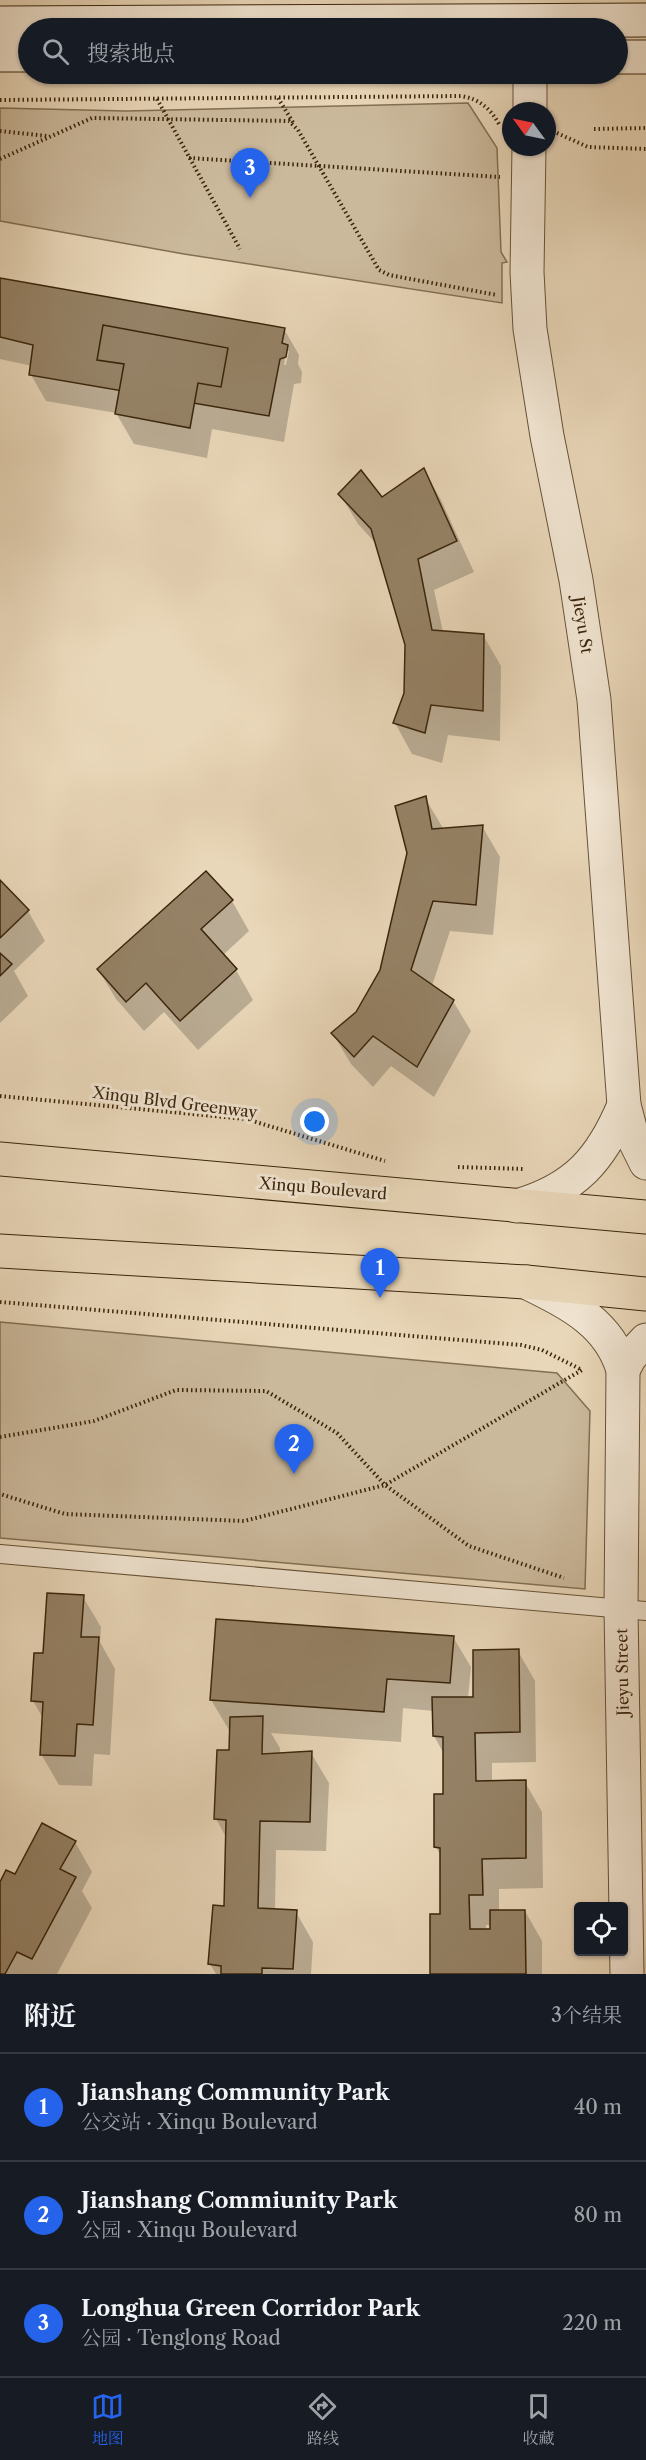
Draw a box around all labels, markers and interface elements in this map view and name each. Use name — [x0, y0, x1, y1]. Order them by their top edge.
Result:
search box — [18, 18, 628, 84]
icon: search — [39, 35, 72, 68]
text: 搜索地点 — [87, 40, 175, 67]
north arrow — [502, 102, 556, 156]
pin: 3 — [230, 148, 270, 198]
street label: Jieyu St — [568, 592, 597, 655]
street label: Xinqu Blvd Greenway — [91, 1082, 260, 1122]
your location — [300, 1107, 329, 1136]
street label: Xinqu Boulevard — [257, 1172, 388, 1204]
pin: 1 — [360, 1248, 400, 1298]
pin: 2 — [274, 1424, 314, 1474]
street label: Jieyu Street — [611, 1628, 633, 1719]
map controls — [574, 1902, 628, 1956]
button: locate — [574, 1902, 628, 1956]
text: 附近 — [24, 2000, 76, 2032]
text: 3个结果 — [551, 2003, 622, 2027]
text: Jianshang Community Park — [81, 2079, 389, 2106]
text: 1 — [39, 2095, 48, 2119]
text: 40 m — [574, 2095, 622, 2119]
text: 公交站 · Xinqu Boulevard — [81, 2110, 318, 2134]
text: Jianshang Commiunity Park — [81, 2187, 397, 2214]
text: 2 — [38, 2203, 49, 2227]
text: 80 m — [574, 2203, 622, 2227]
text: 公园 · Xinqu Boulevard — [81, 2218, 298, 2242]
text: Longhua Green Corridor Park — [81, 2295, 420, 2322]
text: 3 — [38, 2311, 49, 2335]
text: 220 m — [562, 2311, 622, 2335]
text: 公园 · Tenglong Road — [81, 2326, 281, 2350]
tab: 地图 — [91, 2390, 124, 2449]
tab: 路线 — [306, 2390, 339, 2449]
tab: 收藏 — [522, 2390, 555, 2449]

